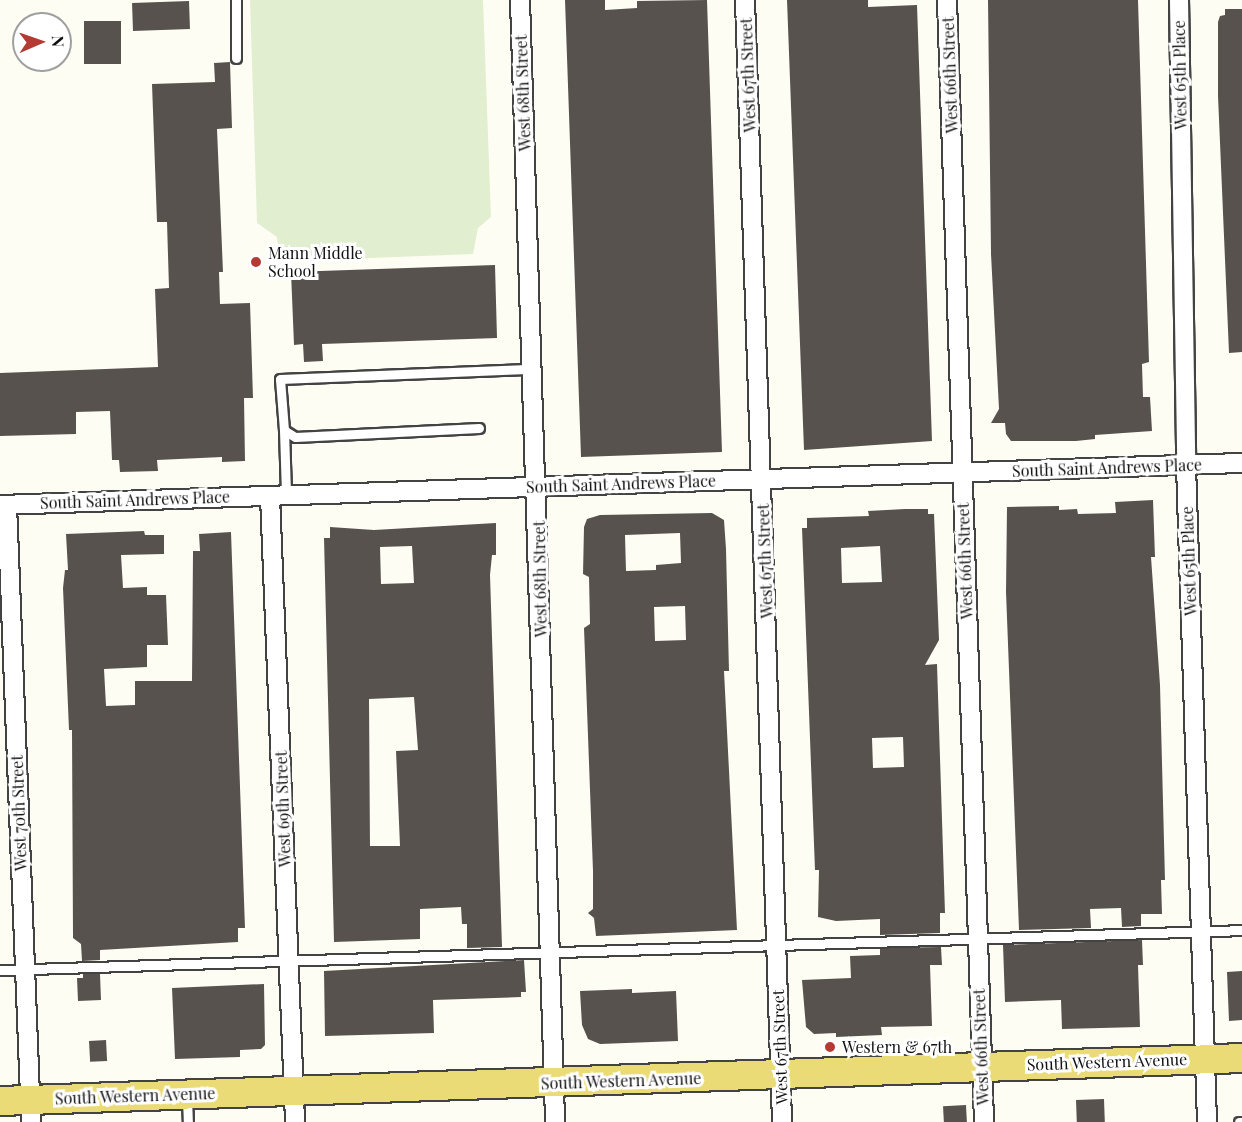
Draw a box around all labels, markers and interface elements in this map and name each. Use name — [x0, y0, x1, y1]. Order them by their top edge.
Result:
north arrow — [12, 12, 72, 72]
street label: West 66th Street — [938, 16, 962, 134]
street label: West 67th Street — [736, 17, 760, 133]
street label: West 65th Place — [1169, 20, 1191, 130]
street label: West 68th Street — [511, 34, 535, 152]
text: N — [48, 35, 69, 48]
place label: Mann Middle School — [268, 243, 363, 281]
marker: Mann Middle School — [249, 255, 263, 269]
street label: South Saint Andrews Place — [1011, 455, 1203, 481]
street label: South Saint Andrews Place — [525, 471, 717, 497]
street label: South Saint Andrews Place — [39, 487, 231, 513]
street label: West 66th Street — [953, 502, 977, 620]
street label: West 67th Street — [753, 503, 777, 619]
street label: West 65th Place — [1177, 506, 1201, 616]
street label: West 68th Street — [529, 520, 551, 638]
street label: West 69th Street — [271, 750, 295, 868]
street label: West 70th Street — [7, 755, 31, 871]
street label: West 66th Street — [969, 988, 993, 1106]
street label: West 67th Street — [768, 989, 792, 1105]
place label: Western & 67th — [842, 1037, 952, 1057]
marker: Western & 67th — [823, 1040, 837, 1054]
street label: South Western Avenue — [1026, 1050, 1188, 1074]
street label: South Western Avenue — [540, 1069, 702, 1093]
street label: South Western Avenue — [54, 1084, 216, 1108]

